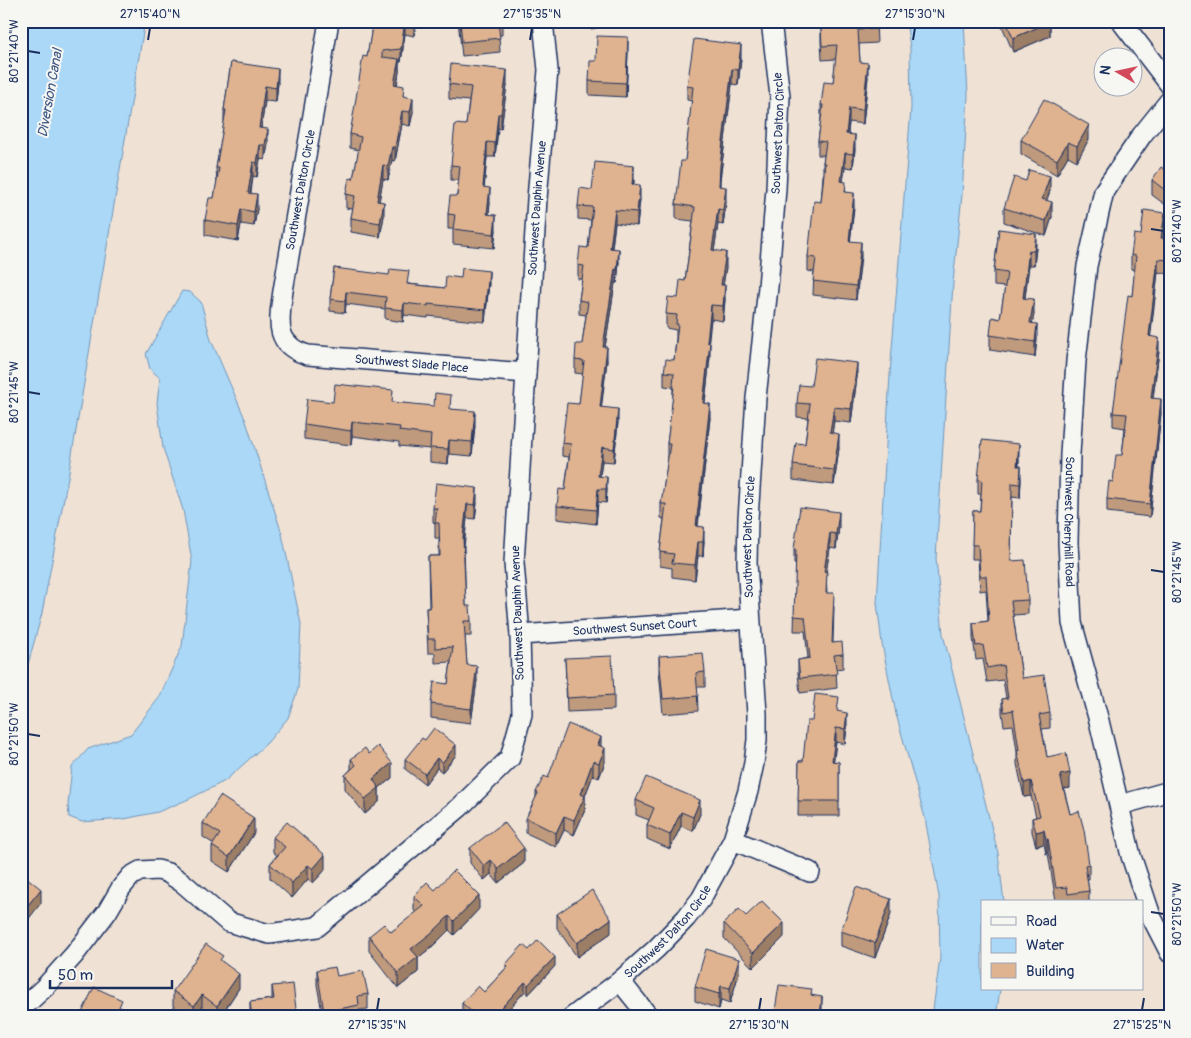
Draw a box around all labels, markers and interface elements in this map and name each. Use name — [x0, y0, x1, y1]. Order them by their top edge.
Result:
text: 27°15'40"N — [120, 7, 180, 22]
text: 27°15'35"N — [503, 7, 561, 22]
text: 27°15'30"N — [885, 7, 945, 22]
text: 80°21'40"W — [7, 19, 22, 83]
water label: Diversion Canal — [34, 46, 66, 139]
north arrow — [1094, 48, 1144, 98]
text: N — [1097, 64, 1115, 76]
street label: Southwest Dalton Circle — [768, 71, 788, 195]
street label: Southwest Dalton Circle — [283, 129, 319, 251]
street label: Southwest Dauphin Avenue — [525, 140, 549, 276]
text: 80°21'40"W — [1170, 199, 1185, 263]
street label: Southwest Slade Place — [354, 351, 469, 376]
text: 80°21'45"W — [7, 361, 22, 423]
street label: Southwest Cherryhill Road — [1060, 456, 1078, 587]
street label: Southwest Dalton Circle — [739, 476, 758, 599]
text: 80°21'45"W — [1170, 541, 1185, 603]
street label: Southwest Dauphin Avenue — [508, 545, 528, 681]
street label: Southwest Sunset Court — [572, 615, 697, 639]
text: 80°21'50"W — [7, 702, 22, 766]
text: 80°21'50"W — [1170, 882, 1185, 946]
street label: Southwest Dalton Circle — [621, 883, 715, 981]
legend — [981, 900, 1144, 990]
text: Road — [1026, 912, 1057, 931]
text: Water — [1026, 936, 1065, 955]
scale bar — [50, 958, 172, 990]
text: Building — [1026, 962, 1074, 981]
text: 50 m — [58, 966, 93, 985]
text: 27°15'35"N — [348, 1018, 406, 1033]
text: 27°15'30"N — [729, 1018, 789, 1033]
text: 27°15'25"N — [1113, 1018, 1171, 1033]

